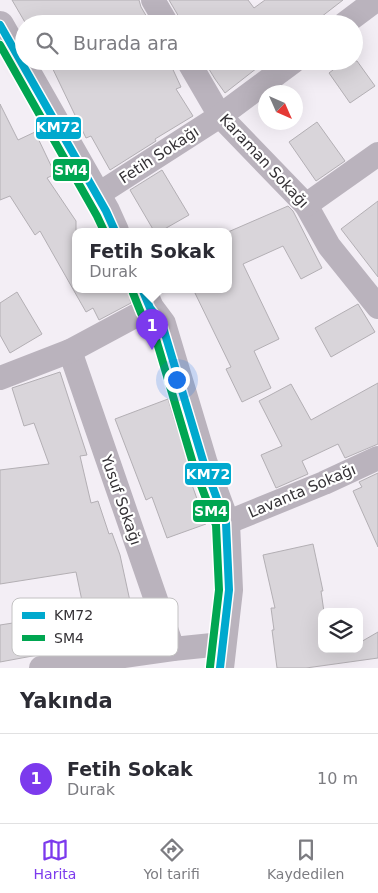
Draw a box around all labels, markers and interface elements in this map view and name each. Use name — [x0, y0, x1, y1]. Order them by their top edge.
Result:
search box — [15, 15, 363, 70]
icon: search — [33, 29, 61, 57]
text: Burada ara — [73, 32, 178, 54]
north arrow — [258, 85, 303, 130]
street label: Karaman Sokağı — [216, 110, 312, 212]
line badge: KM72 — [35, 116, 82, 140]
text: KM72 — [36, 119, 80, 135]
street label: Fetih Sokağı — [116, 123, 202, 187]
line badge: SM4 — [52, 158, 90, 182]
text: SM4 — [54, 162, 88, 178]
popup — [72, 228, 232, 293]
text: Fetih Sokak — [89, 240, 215, 262]
text: Durak — [89, 262, 137, 281]
pin: 1 — [136, 309, 168, 350]
your location — [164, 367, 190, 393]
street label: Yusuf Sokağı — [97, 452, 145, 548]
street label: Lavanta Sokağı — [246, 460, 358, 522]
line badge: KM72 — [184, 462, 232, 486]
text: KM72 — [186, 466, 230, 482]
line badge: SM4 — [192, 499, 230, 523]
text: SM4 — [194, 503, 228, 519]
legend — [12, 598, 178, 656]
text: KM72 — [54, 607, 93, 623]
map controls — [318, 608, 363, 653]
button: layers — [318, 608, 363, 653]
text: SM4 — [54, 630, 84, 646]
text: Yakında — [20, 689, 113, 713]
text: Fetih Sokak — [67, 758, 193, 780]
text: 1 — [30, 769, 42, 788]
text: 10 m — [317, 769, 358, 788]
text: Durak — [67, 780, 115, 799]
tab: Harita — [34, 836, 76, 882]
tab: Yol tarifi — [144, 836, 200, 882]
tab: Kaydedilen — [267, 836, 344, 882]

